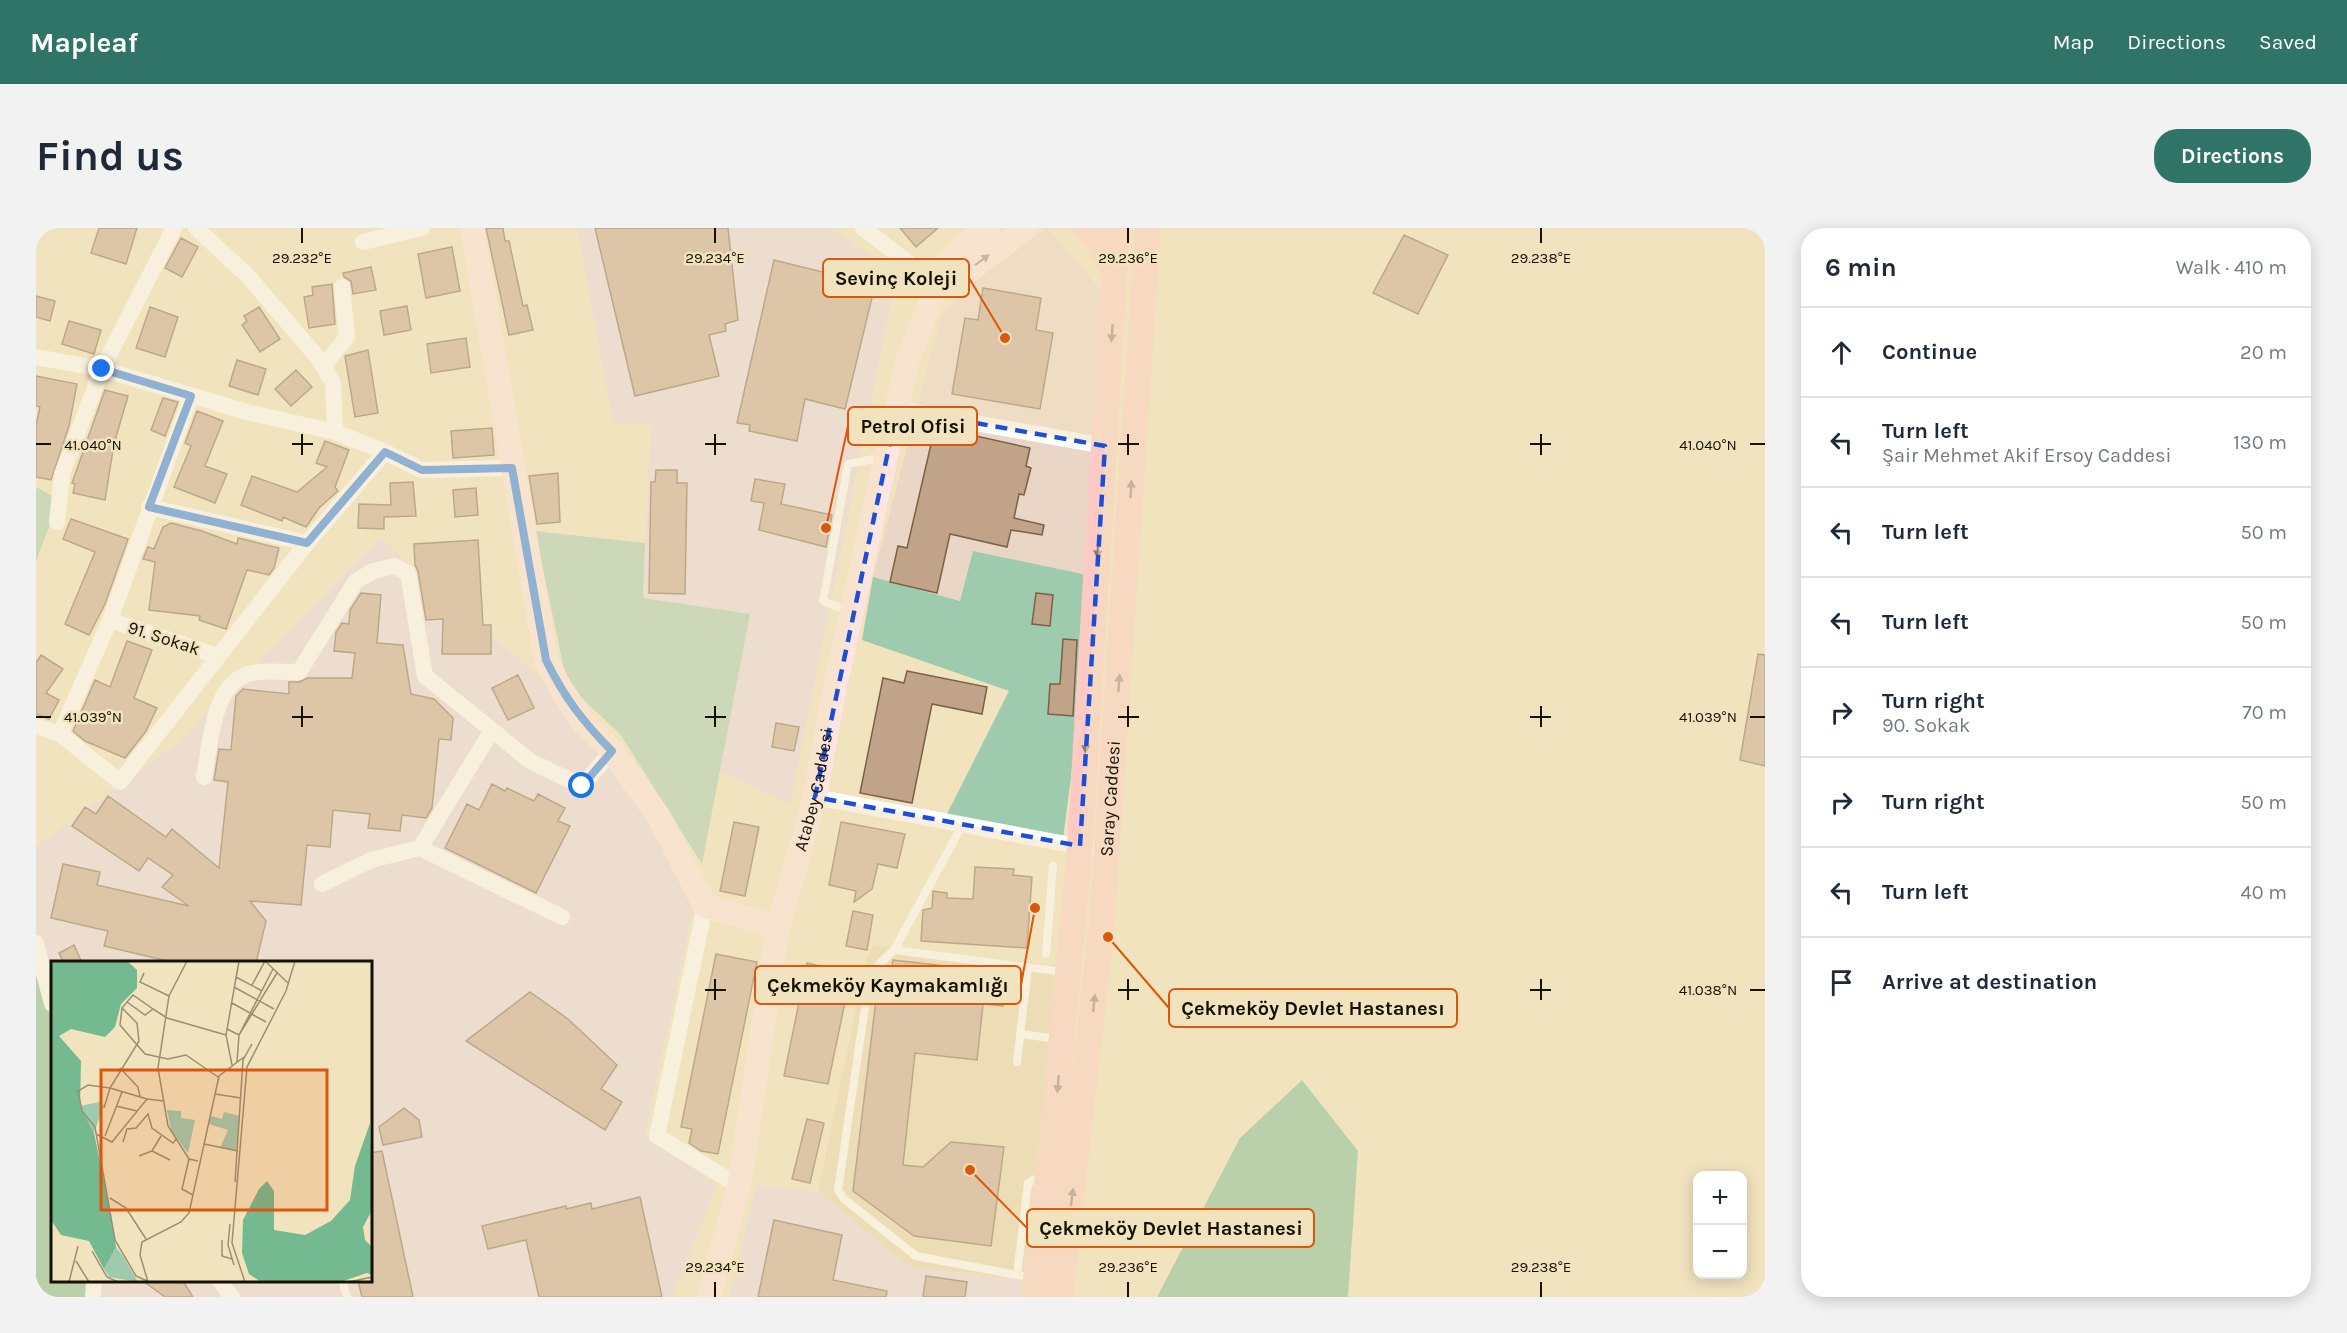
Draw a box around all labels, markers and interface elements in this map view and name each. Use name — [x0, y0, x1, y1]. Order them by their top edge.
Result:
text: Mapleaf — [30, 26, 138, 59]
text: Map — [2053, 30, 2094, 54]
text: Directions — [2127, 30, 2226, 54]
text: Saved — [2259, 30, 2317, 54]
button: Directions — [2154, 129, 2311, 183]
text: Find us — [36, 131, 184, 181]
text: 29.232°E — [272, 249, 332, 267]
text: 29.234°E — [685, 249, 745, 267]
text: 29.236°E — [1098, 249, 1158, 267]
text: 29.238°E — [1511, 249, 1571, 267]
text: 6 min — [1825, 252, 1897, 283]
one-way arrow — [975, 255, 990, 267]
text: Walk · 410 m — [2176, 256, 2287, 279]
callout: Sevinç Koleji — [823, 259, 969, 297]
text: Sevinç Koleji — [835, 267, 957, 290]
one-way arrow — [1107, 324, 1116, 343]
icon: ahead — [1825, 336, 1858, 369]
text: Continue — [1882, 339, 1977, 365]
text: 20 m — [2240, 341, 2287, 364]
route end — [88, 355, 114, 381]
callout: Petrol Ofisi — [848, 407, 977, 445]
text: Petrol Ofisi — [860, 415, 966, 438]
text: Turn left — [1882, 418, 1969, 444]
icon: left — [1825, 426, 1858, 459]
text: 130 m — [2233, 431, 2287, 454]
text: 41.040°N — [64, 436, 122, 454]
text: 41.040°N — [1679, 436, 1737, 454]
text: Şair Mehmet Akif Ersoy Caddesi — [1882, 444, 2172, 467]
one-way arrow — [1127, 479, 1136, 498]
icon: left — [1825, 516, 1858, 549]
text: Turn left — [1882, 519, 1969, 545]
text: 50 m — [2240, 521, 2287, 544]
one-way arrow — [1094, 539, 1103, 558]
icon: left — [1825, 606, 1858, 639]
text: Turn left — [1882, 609, 1969, 635]
text: 50 m — [2240, 611, 2287, 634]
street label: 91. Sokak — [125, 616, 203, 660]
one-way arrow — [1114, 674, 1123, 693]
text: Turn right — [1882, 688, 1985, 714]
icon: right — [1825, 696, 1858, 729]
text: 70 m — [2242, 701, 2287, 724]
text: 41.039°N — [64, 708, 122, 726]
text: 41.039°N — [1679, 708, 1737, 726]
text: 90. Sokak — [1882, 714, 1970, 737]
street label: Atabey Caddesi — [789, 726, 838, 854]
one-way arrow — [1081, 734, 1091, 753]
street label: Saray Caddesi — [1095, 740, 1125, 857]
route start — [568, 772, 594, 798]
icon: right — [1825, 786, 1858, 819]
text: Turn right — [1882, 789, 1985, 815]
text: 50 m — [2240, 791, 2287, 814]
icon: left — [1825, 876, 1858, 909]
text: Turn left — [1882, 879, 1969, 905]
text: 40 m — [2241, 881, 2287, 904]
inset map — [51, 961, 372, 1282]
callout: Çekmeköy Kaymakamlığı — [755, 966, 1021, 1004]
icon: arrive — [1825, 966, 1858, 999]
text: Arrive at destination — [1882, 969, 2097, 995]
text: Çekmeköy Kaymakamlığı — [767, 974, 1009, 997]
text: 41.038°N — [1679, 981, 1737, 999]
callout: Çekmeköy Devlet Hastanesı — [1169, 989, 1457, 1027]
one-way arrow — [1089, 994, 1099, 1013]
text: Çekmeköy Devlet Hastanesı — [1181, 997, 1445, 1020]
one-way arrow — [1053, 1075, 1063, 1094]
map controls — [1693, 1171, 1747, 1279]
button: + — [1693, 1171, 1747, 1225]
one-way arrow — [1068, 1188, 1077, 1207]
callout: Çekmeköy Devlet Hastanesi — [1027, 1209, 1314, 1247]
text: Çekmeköy Devlet Hastanesi — [1039, 1217, 1303, 1240]
button: − — [1693, 1225, 1747, 1279]
text: 29.234°E — [685, 1258, 745, 1276]
text: 29.236°E — [1098, 1258, 1158, 1276]
text: 29.238°E — [1511, 1258, 1571, 1276]

